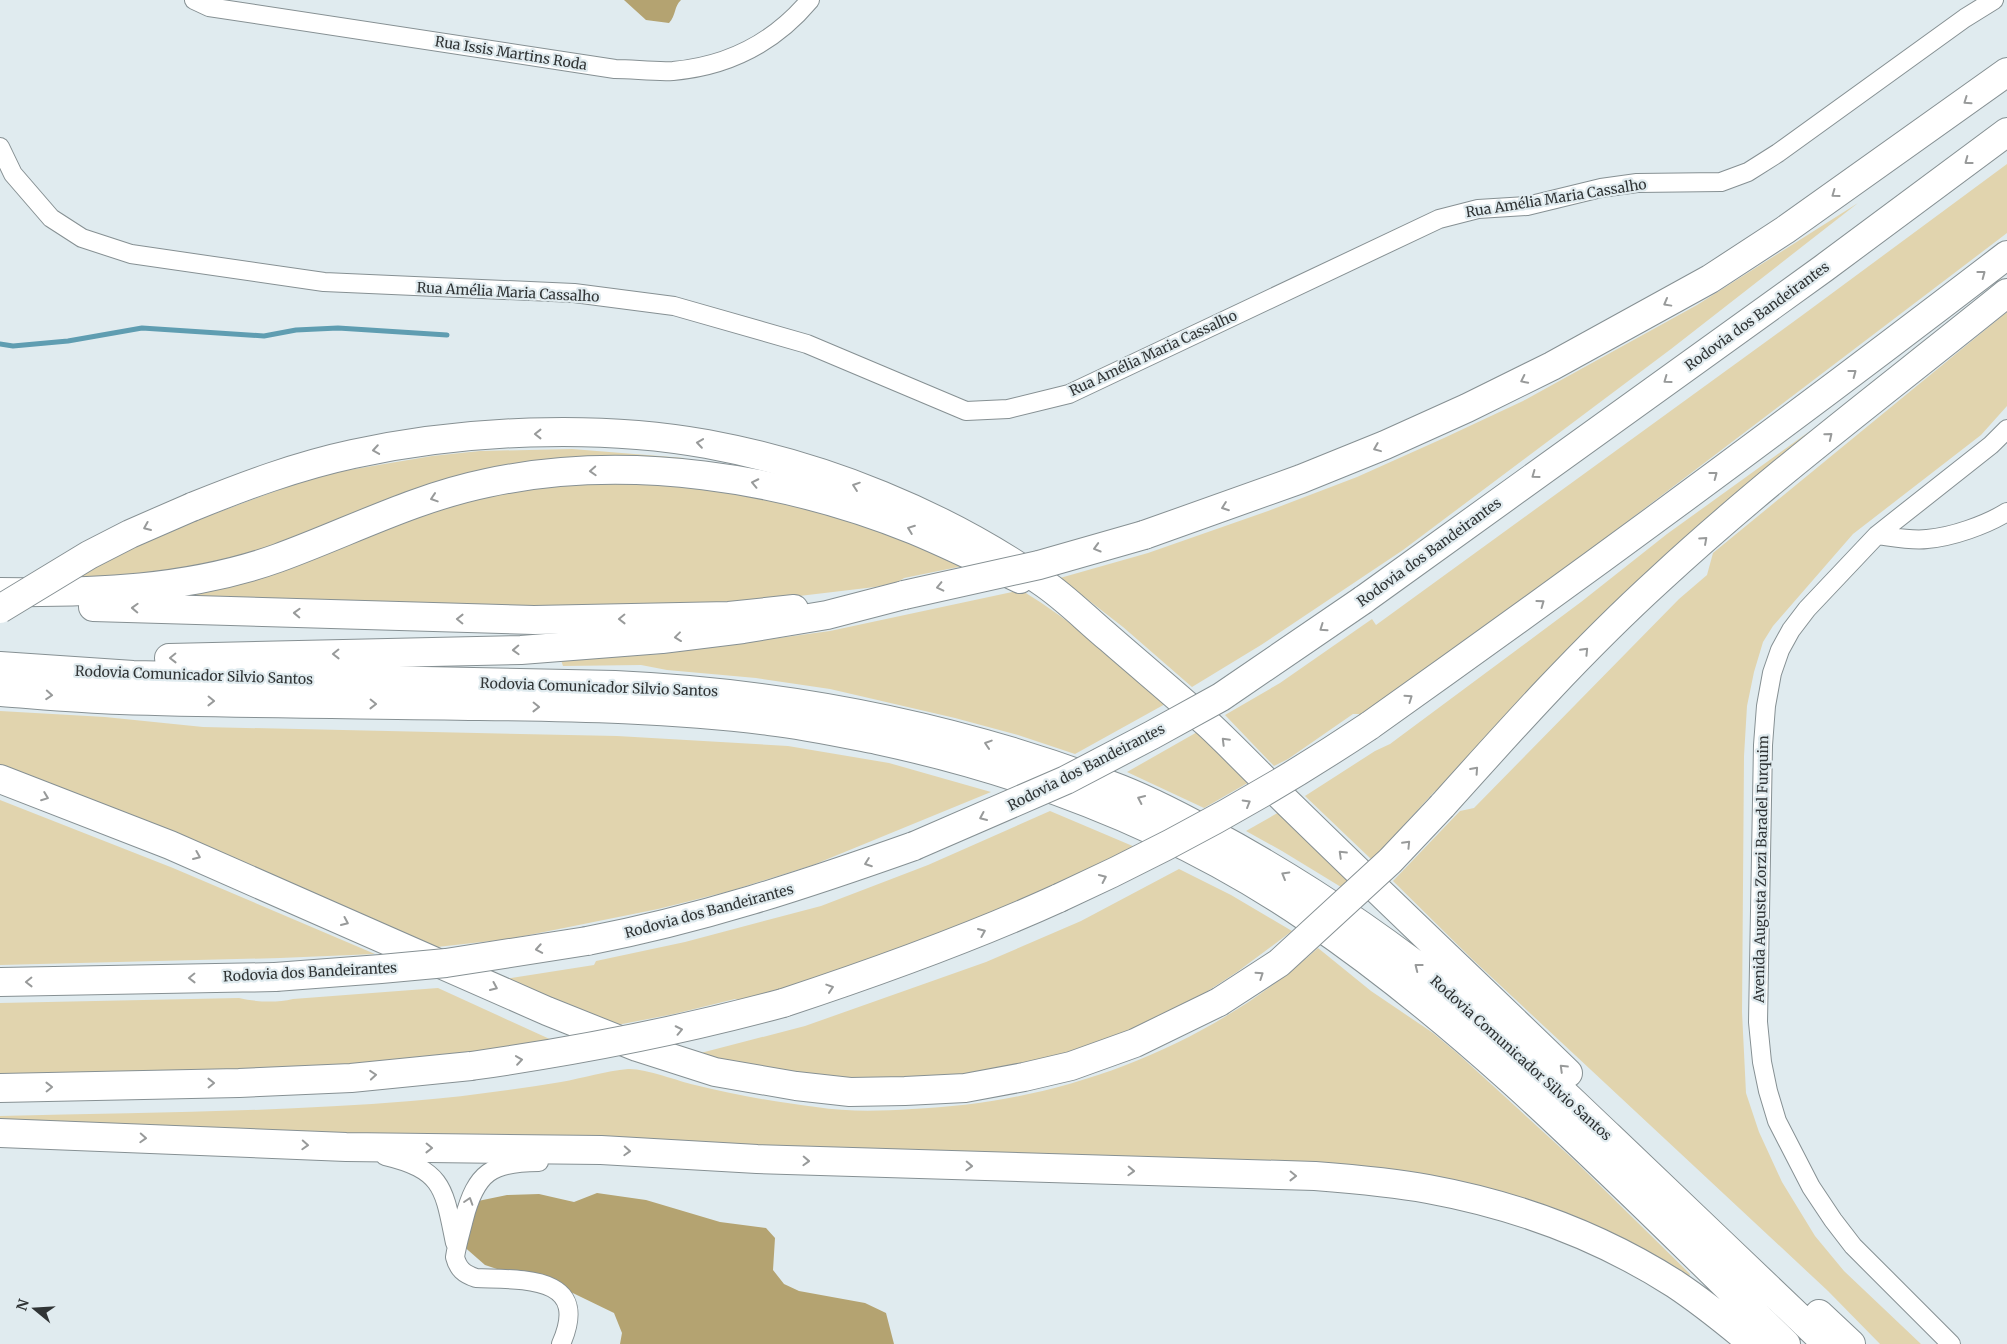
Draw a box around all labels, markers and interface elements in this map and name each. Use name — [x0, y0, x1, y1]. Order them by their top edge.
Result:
street label: Rua Issis Martins Roda — [434, 32, 589, 74]
one-way arrow — [1963, 95, 1973, 104]
one-way arrow — [1964, 155, 1974, 164]
street label: Rua Amélia Maria Cassalho — [1464, 175, 1648, 221]
one-way arrow — [1831, 188, 1840, 198]
street label: Rodovia dos Bandeirantes — [1681, 257, 1833, 374]
one-way arrow — [1976, 272, 1985, 280]
street label: Rua Amélia Maria Cassalho — [416, 278, 600, 306]
one-way arrow — [1664, 296, 1673, 306]
street label: Rua Amélia Maria Cassalho — [1066, 306, 1240, 400]
one-way arrow — [1847, 370, 1857, 379]
one-way arrow — [1520, 374, 1529, 384]
one-way arrow — [1664, 375, 1673, 383]
one-way arrow — [534, 428, 542, 439]
one-way arrow — [1823, 434, 1832, 442]
one-way arrow — [695, 438, 703, 449]
one-way arrow — [1373, 442, 1382, 453]
one-way arrow — [372, 444, 380, 455]
one-way arrow — [589, 466, 597, 476]
one-way arrow — [1531, 469, 1541, 478]
one-way arrow — [1708, 473, 1717, 481]
one-way arrow — [751, 478, 760, 489]
one-way arrow — [853, 482, 861, 492]
one-way arrow — [430, 493, 439, 503]
street label: Rodovia dos Bandeirantes — [1353, 493, 1505, 610]
one-way arrow — [1222, 501, 1230, 511]
one-way arrow — [143, 520, 152, 531]
one-way arrow — [907, 525, 916, 535]
one-way arrow — [1698, 536, 1707, 545]
one-way arrow — [1094, 543, 1102, 553]
one-way arrow — [935, 581, 944, 592]
one-way arrow — [1535, 600, 1544, 608]
one-way arrow — [131, 603, 138, 613]
one-way arrow — [293, 608, 301, 618]
one-way arrow — [456, 614, 464, 624]
one-way arrow — [618, 614, 626, 624]
one-way arrow — [1320, 622, 1329, 631]
one-way arrow — [673, 631, 681, 642]
one-way arrow — [511, 644, 519, 655]
one-way arrow — [1579, 647, 1588, 656]
one-way arrow — [331, 649, 339, 659]
one-way arrow — [169, 653, 176, 663]
street label: Rodovia Comunicador Silvio Santos — [75, 662, 313, 688]
street label: Rodovia Comunicador Silvio Santos — [480, 674, 718, 700]
one-way arrow — [45, 690, 53, 701]
one-way arrow — [1403, 695, 1412, 703]
one-way arrow — [208, 696, 215, 706]
one-way arrow — [370, 699, 378, 709]
one-way arrow — [532, 701, 540, 712]
street label: Rodovia dos Bandeirantes — [1004, 719, 1168, 815]
street label: Avenida Augusta Zorzi Baradel Furquim — [1750, 735, 1772, 1004]
one-way arrow — [1222, 738, 1231, 747]
one-way arrow — [985, 740, 993, 750]
one-way arrow — [1469, 766, 1478, 775]
one-way arrow — [41, 791, 49, 801]
one-way arrow — [1137, 794, 1146, 805]
one-way arrow — [1242, 799, 1251, 809]
one-way arrow — [979, 811, 988, 822]
one-way arrow — [1401, 840, 1410, 849]
one-way arrow — [192, 850, 201, 861]
one-way arrow — [1338, 851, 1347, 860]
one-way arrow — [864, 857, 873, 867]
one-way arrow — [1281, 872, 1290, 882]
one-way arrow — [1098, 874, 1107, 884]
street label: Rodovia dos Bandeirantes — [623, 880, 796, 942]
one-way arrow — [340, 916, 349, 926]
one-way arrow — [977, 928, 986, 939]
one-way arrow — [534, 944, 543, 954]
street label: Rodovia dos Bandeirantes — [223, 958, 397, 986]
one-way arrow — [1415, 964, 1424, 973]
one-way arrow — [1254, 972, 1263, 982]
street label: Rodovia Comunicador Silvio Santos — [1426, 972, 1616, 1144]
one-way arrow — [188, 973, 196, 983]
one-way arrow — [25, 977, 33, 987]
one-way arrow — [489, 981, 498, 992]
one-way arrow — [825, 984, 833, 994]
one-way arrow — [674, 1025, 683, 1036]
one-way arrow — [515, 1055, 523, 1065]
one-way arrow — [1560, 1065, 1569, 1074]
one-way arrow — [370, 1070, 378, 1081]
one-way arrow — [207, 1078, 215, 1089]
one-way arrow — [45, 1082, 53, 1092]
one-way arrow — [139, 1132, 147, 1143]
one-way arrow — [302, 1140, 309, 1150]
one-way arrow — [426, 1143, 434, 1153]
one-way arrow — [623, 1146, 631, 1157]
one-way arrow — [802, 1156, 810, 1166]
one-way arrow — [965, 1161, 973, 1171]
one-way arrow — [1128, 1166, 1135, 1176]
one-way arrow — [1290, 1170, 1298, 1181]
one-way arrow — [463, 1198, 473, 1206]
north arrow — [10, 1284, 60, 1334]
text: N — [12, 1297, 33, 1313]

